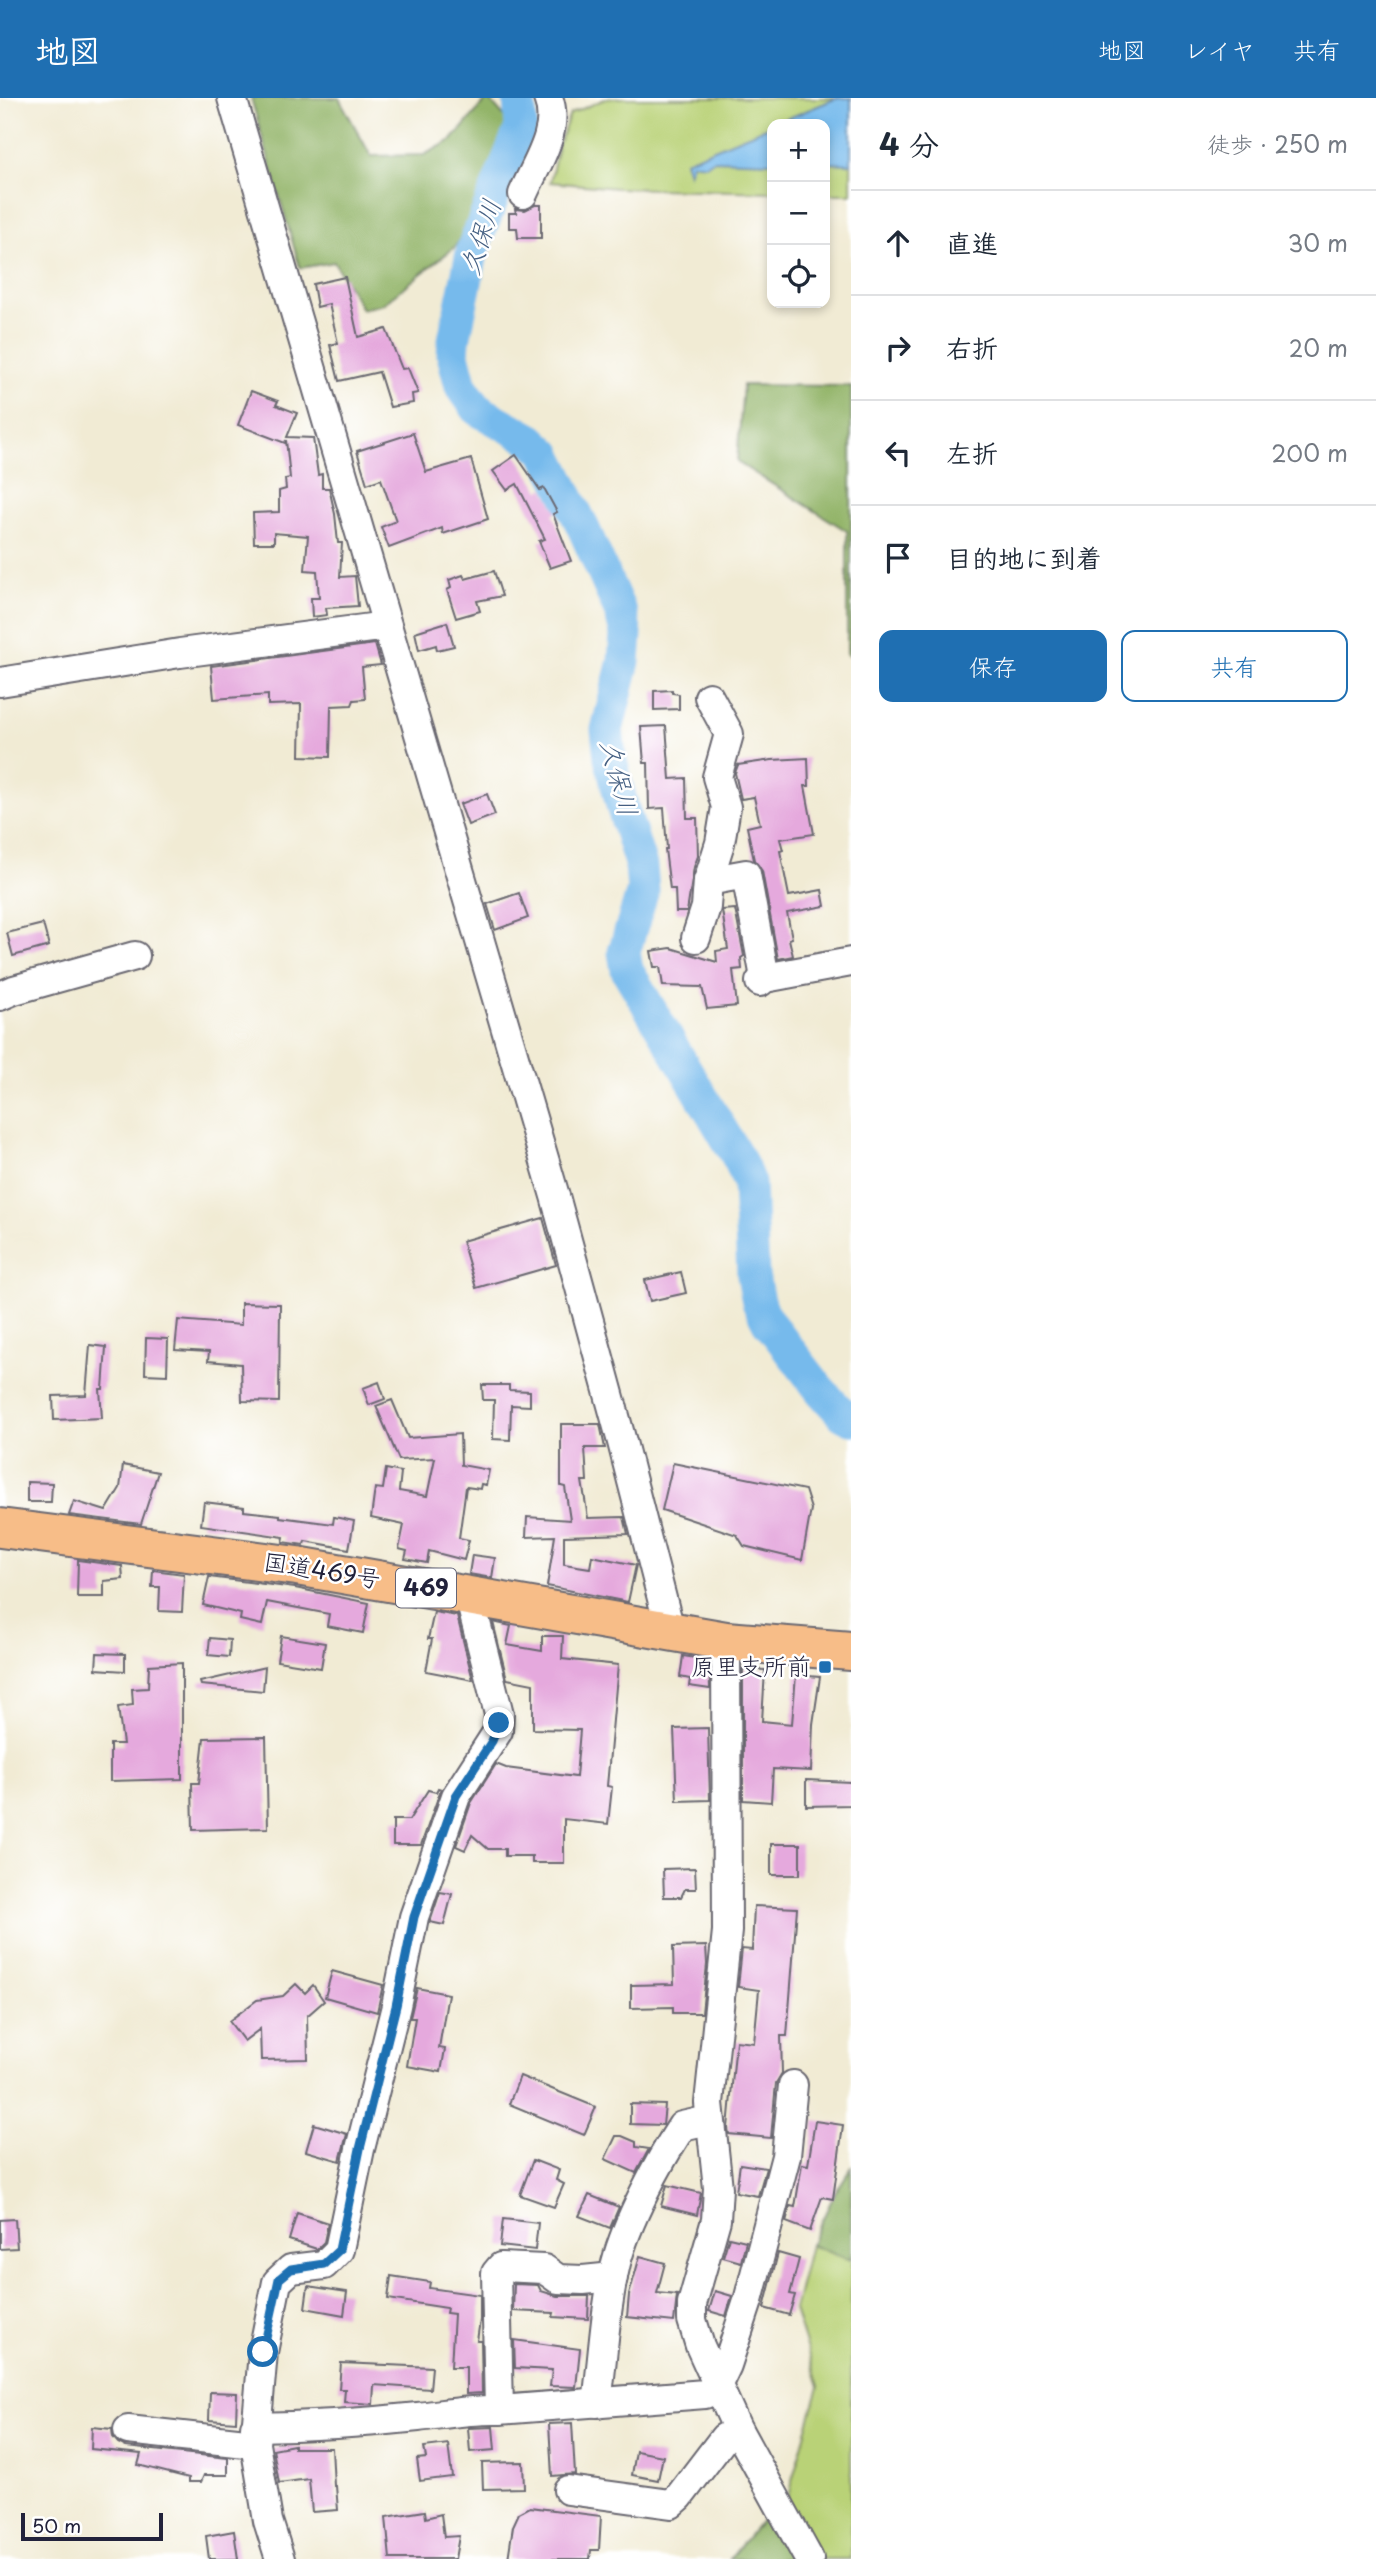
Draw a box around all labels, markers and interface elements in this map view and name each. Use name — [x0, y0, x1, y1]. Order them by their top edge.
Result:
text: 地図 — [35, 24, 101, 74]
text: 地図 — [1098, 31, 1146, 67]
text: レイヤ — [1184, 31, 1255, 67]
text: 共有 — [1293, 31, 1341, 67]
map controls — [767, 119, 830, 308]
button: + — [767, 119, 830, 182]
text: 4 分 — [879, 121, 939, 166]
text: 徒歩 · 250 m — [1207, 126, 1348, 161]
button: − — [767, 182, 830, 245]
water label: 久保川 — [449, 193, 510, 280]
text: 直進 — [946, 223, 998, 262]
icon: ahead — [879, 224, 917, 262]
text: 30 m — [1287, 225, 1348, 260]
button: locate — [767, 245, 830, 308]
text: 右折 — [946, 328, 998, 367]
icon: right — [879, 329, 917, 367]
text: 20 m — [1289, 330, 1348, 365]
text: 左折 — [946, 433, 998, 472]
icon: left — [879, 434, 917, 472]
text: 200 m — [1271, 435, 1348, 470]
text: 目的地に到着 — [946, 538, 1102, 577]
icon: arrive — [879, 539, 917, 577]
button: 保存 — [879, 630, 1107, 702]
button: 共有 — [1121, 630, 1348, 702]
water label: 久保川 — [592, 735, 649, 820]
street label: 国道469号 — [261, 1542, 383, 1596]
road number: 469 — [396, 1568, 456, 1608]
place label: 原里支所前 — [691, 1647, 811, 1683]
marker: 原里支所前 — [817, 1659, 833, 1675]
route end — [483, 1707, 514, 1738]
route start — [247, 2336, 278, 2367]
scale bar — [21, 2510, 163, 2542]
text: 50 m — [32, 2511, 81, 2539]

